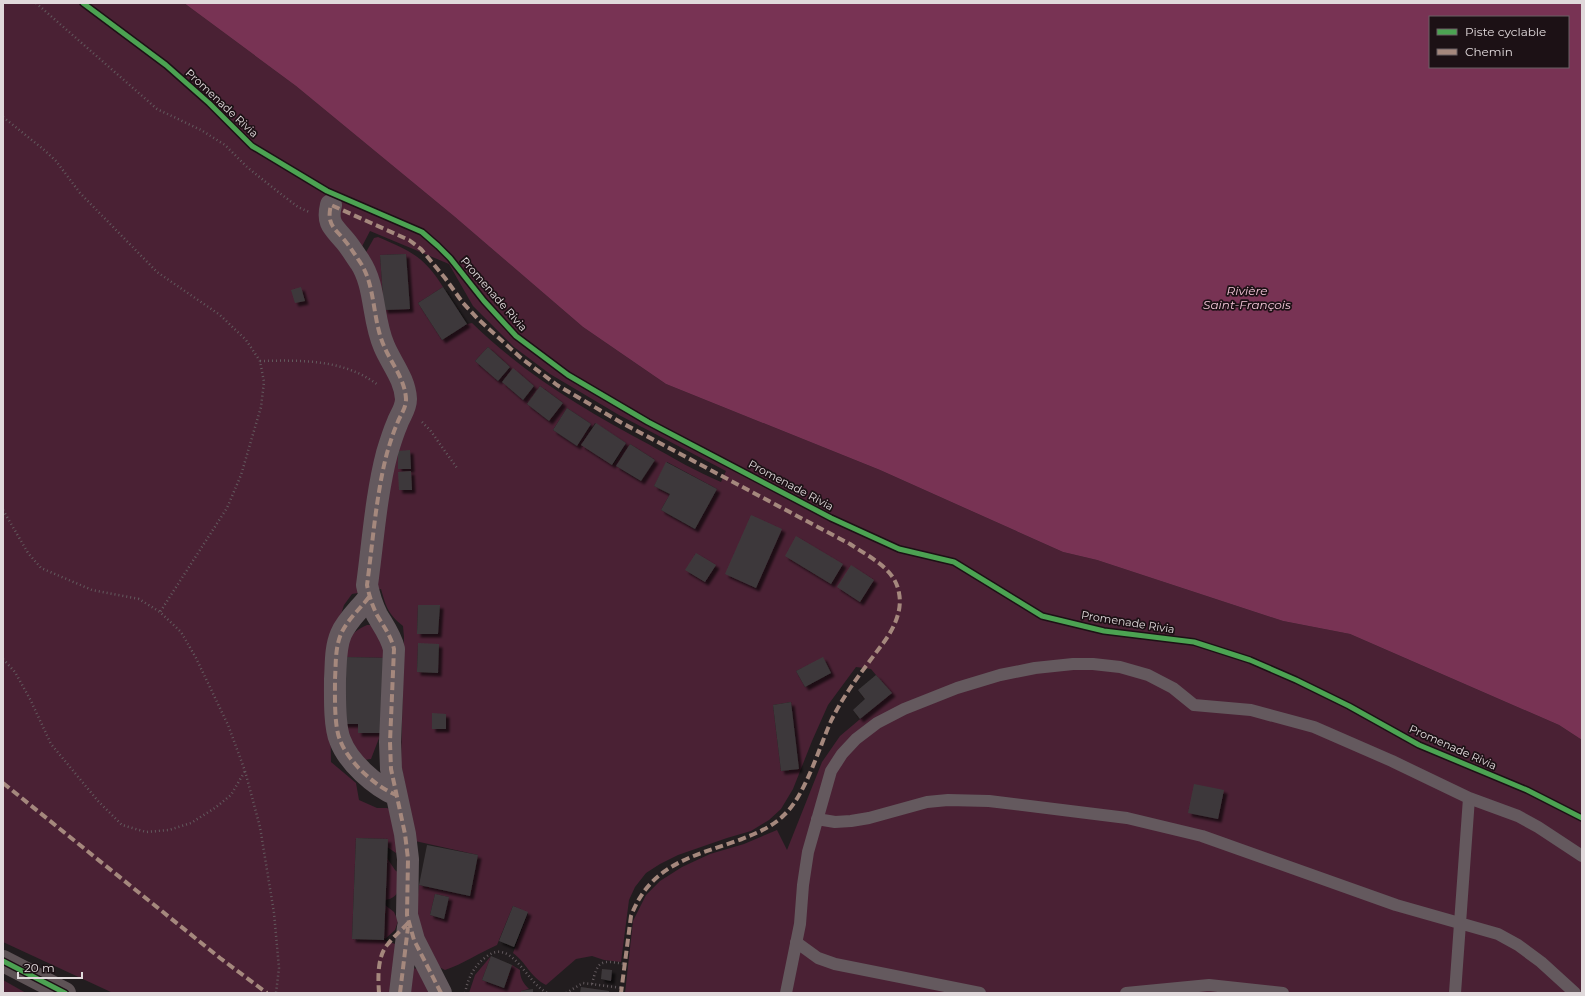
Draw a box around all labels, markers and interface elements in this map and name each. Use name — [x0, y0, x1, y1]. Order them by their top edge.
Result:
legend — [1429, 16, 1569, 68]
text: Piste cyclable — [1465, 24, 1546, 39]
text: Chemin — [1465, 44, 1513, 59]
street label: Promenade Rivia — [183, 66, 261, 140]
street label: Promenade Rivia — [458, 254, 530, 334]
water label: Rivière Saint-François — [1203, 283, 1291, 312]
street label: Promenade Rivia — [746, 457, 836, 513]
street label: Promenade Rivia — [1080, 608, 1176, 636]
street label: Promenade Rivia — [1407, 721, 1499, 773]
scale bar — [18, 954, 82, 980]
text: 20 m — [24, 960, 55, 975]

